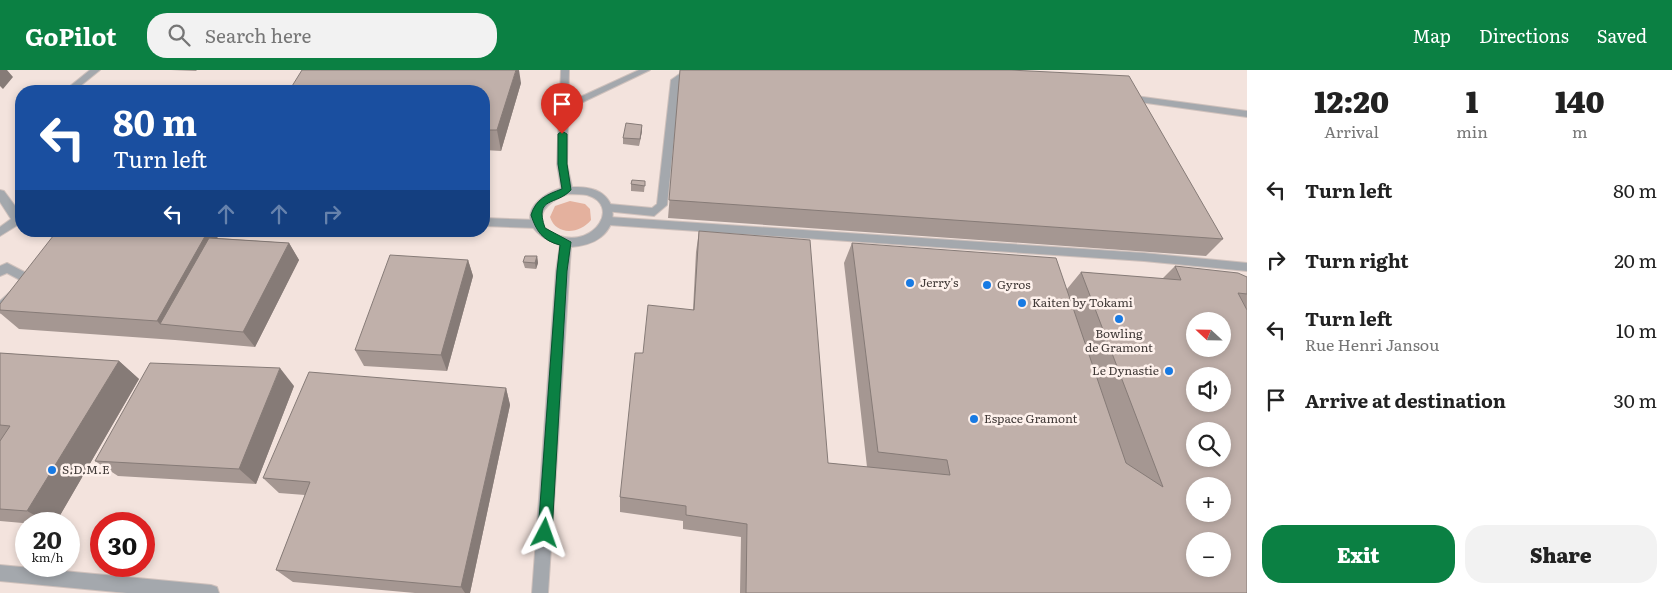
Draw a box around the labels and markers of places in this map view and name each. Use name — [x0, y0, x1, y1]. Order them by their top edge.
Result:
pin — [541, 83, 583, 134]
place label: Jerry's — [920, 273, 959, 291]
place label: Gyros — [997, 275, 1031, 293]
marker: Jerry's — [904, 277, 916, 289]
marker: Gyros — [981, 279, 993, 291]
place label: Kaiten by Tokami — [1032, 293, 1133, 311]
marker: Kaiten by Tokami — [1016, 297, 1028, 309]
marker: Bowling de Gramont — [1113, 313, 1125, 325]
place label: Bowling de Gramont — [1085, 324, 1153, 356]
place label: Le Dynastie — [1092, 361, 1159, 379]
marker: Le Dynastie — [1163, 365, 1175, 377]
place label: Espace Gramont — [984, 409, 1078, 427]
marker: Espace Gramont — [968, 413, 980, 425]
place label: S.D.M.E — [62, 460, 110, 478]
marker: S.D.M.E — [46, 464, 58, 476]

